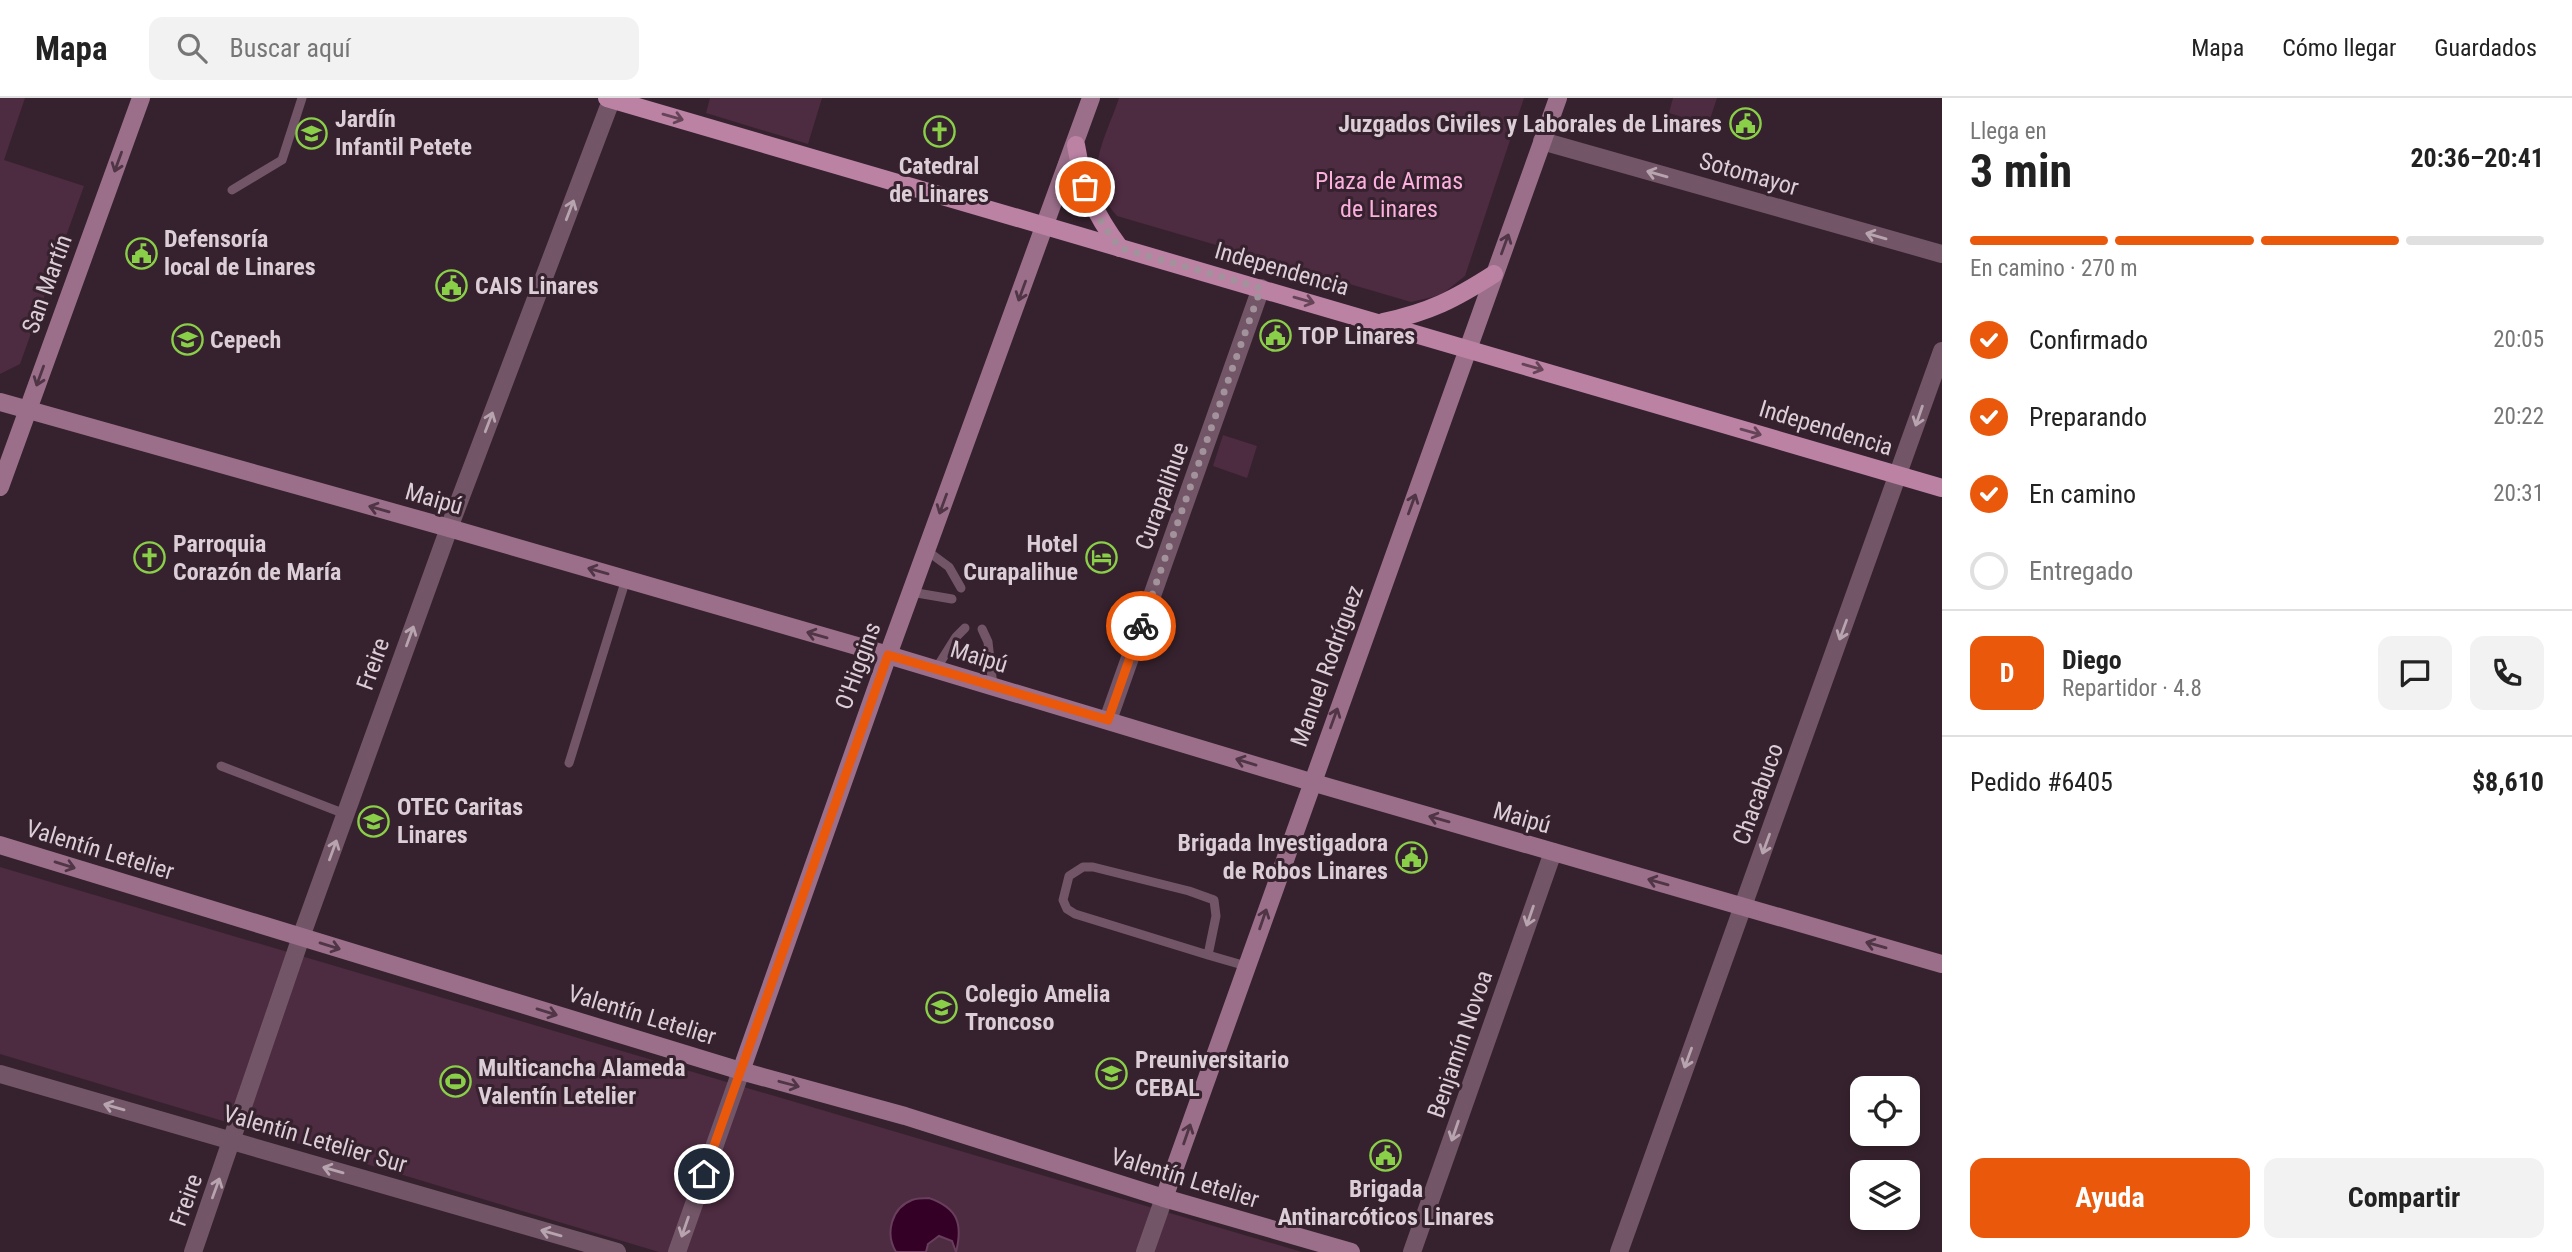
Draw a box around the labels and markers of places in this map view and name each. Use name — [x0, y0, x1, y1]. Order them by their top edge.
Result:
place label: Jardín Infantil Petete — [335, 105, 472, 161]
public building icon: Juzgados Civiles y Laborales de Linares — [1728, 107, 1762, 141]
place label: Juzgados Civiles y Laborales de Linares — [1338, 110, 1722, 138]
church icon: Catedral de Linares — [922, 115, 956, 149]
school or university icon: Jardín Infantil Petete — [295, 116, 329, 150]
place label: Catedral de Linares — [889, 152, 989, 208]
pin — [1055, 157, 1115, 217]
place label: Defensoría local de Linares — [164, 225, 316, 281]
public building icon: Defensoría local de Linares — [124, 236, 158, 270]
public building icon: CAIS Linares — [435, 269, 469, 303]
place label: CAIS Linares — [475, 272, 599, 300]
public building icon: TOP Linares — [1258, 319, 1292, 353]
place label: TOP Linares — [1298, 322, 1415, 350]
school or university icon: Cepech — [170, 323, 204, 357]
place label: Cepech — [210, 326, 281, 354]
place label: Parroquia Corazón de María — [173, 530, 341, 586]
place label: Hotel Curapalihue — [963, 530, 1078, 586]
church icon: Parroquia Corazón de María — [133, 541, 167, 575]
hotel icon: Hotel Curapalihue — [1084, 541, 1118, 575]
place label: OTEC Caritas Linares — [397, 793, 523, 849]
school or university icon: OTEC Caritas Linares — [357, 804, 391, 838]
place label: Brigada Investigadora de Robos Linares — [1178, 829, 1388, 885]
public building icon: Brigada Investigadora de Robos Linares — [1394, 840, 1428, 874]
place label: Colegio Amelia Troncoso — [965, 980, 1110, 1036]
school or university icon: Colegio Amelia Troncoso — [925, 991, 959, 1025]
place label: Preuniversitario CEBAL — [1135, 1046, 1289, 1102]
place label: Multicancha Alameda Valentín Letelier — [478, 1054, 685, 1110]
school or university icon: Preuniversitario CEBAL — [1095, 1057, 1129, 1091]
sports icon: Multicancha Alameda Valentín Letelier — [438, 1065, 472, 1099]
public building icon: Brigada Antinarcóticos Linares — [1369, 1138, 1403, 1172]
pin — [674, 1144, 734, 1204]
place label: Brigada Antinarcóticos Linares — [1278, 1175, 1494, 1231]

